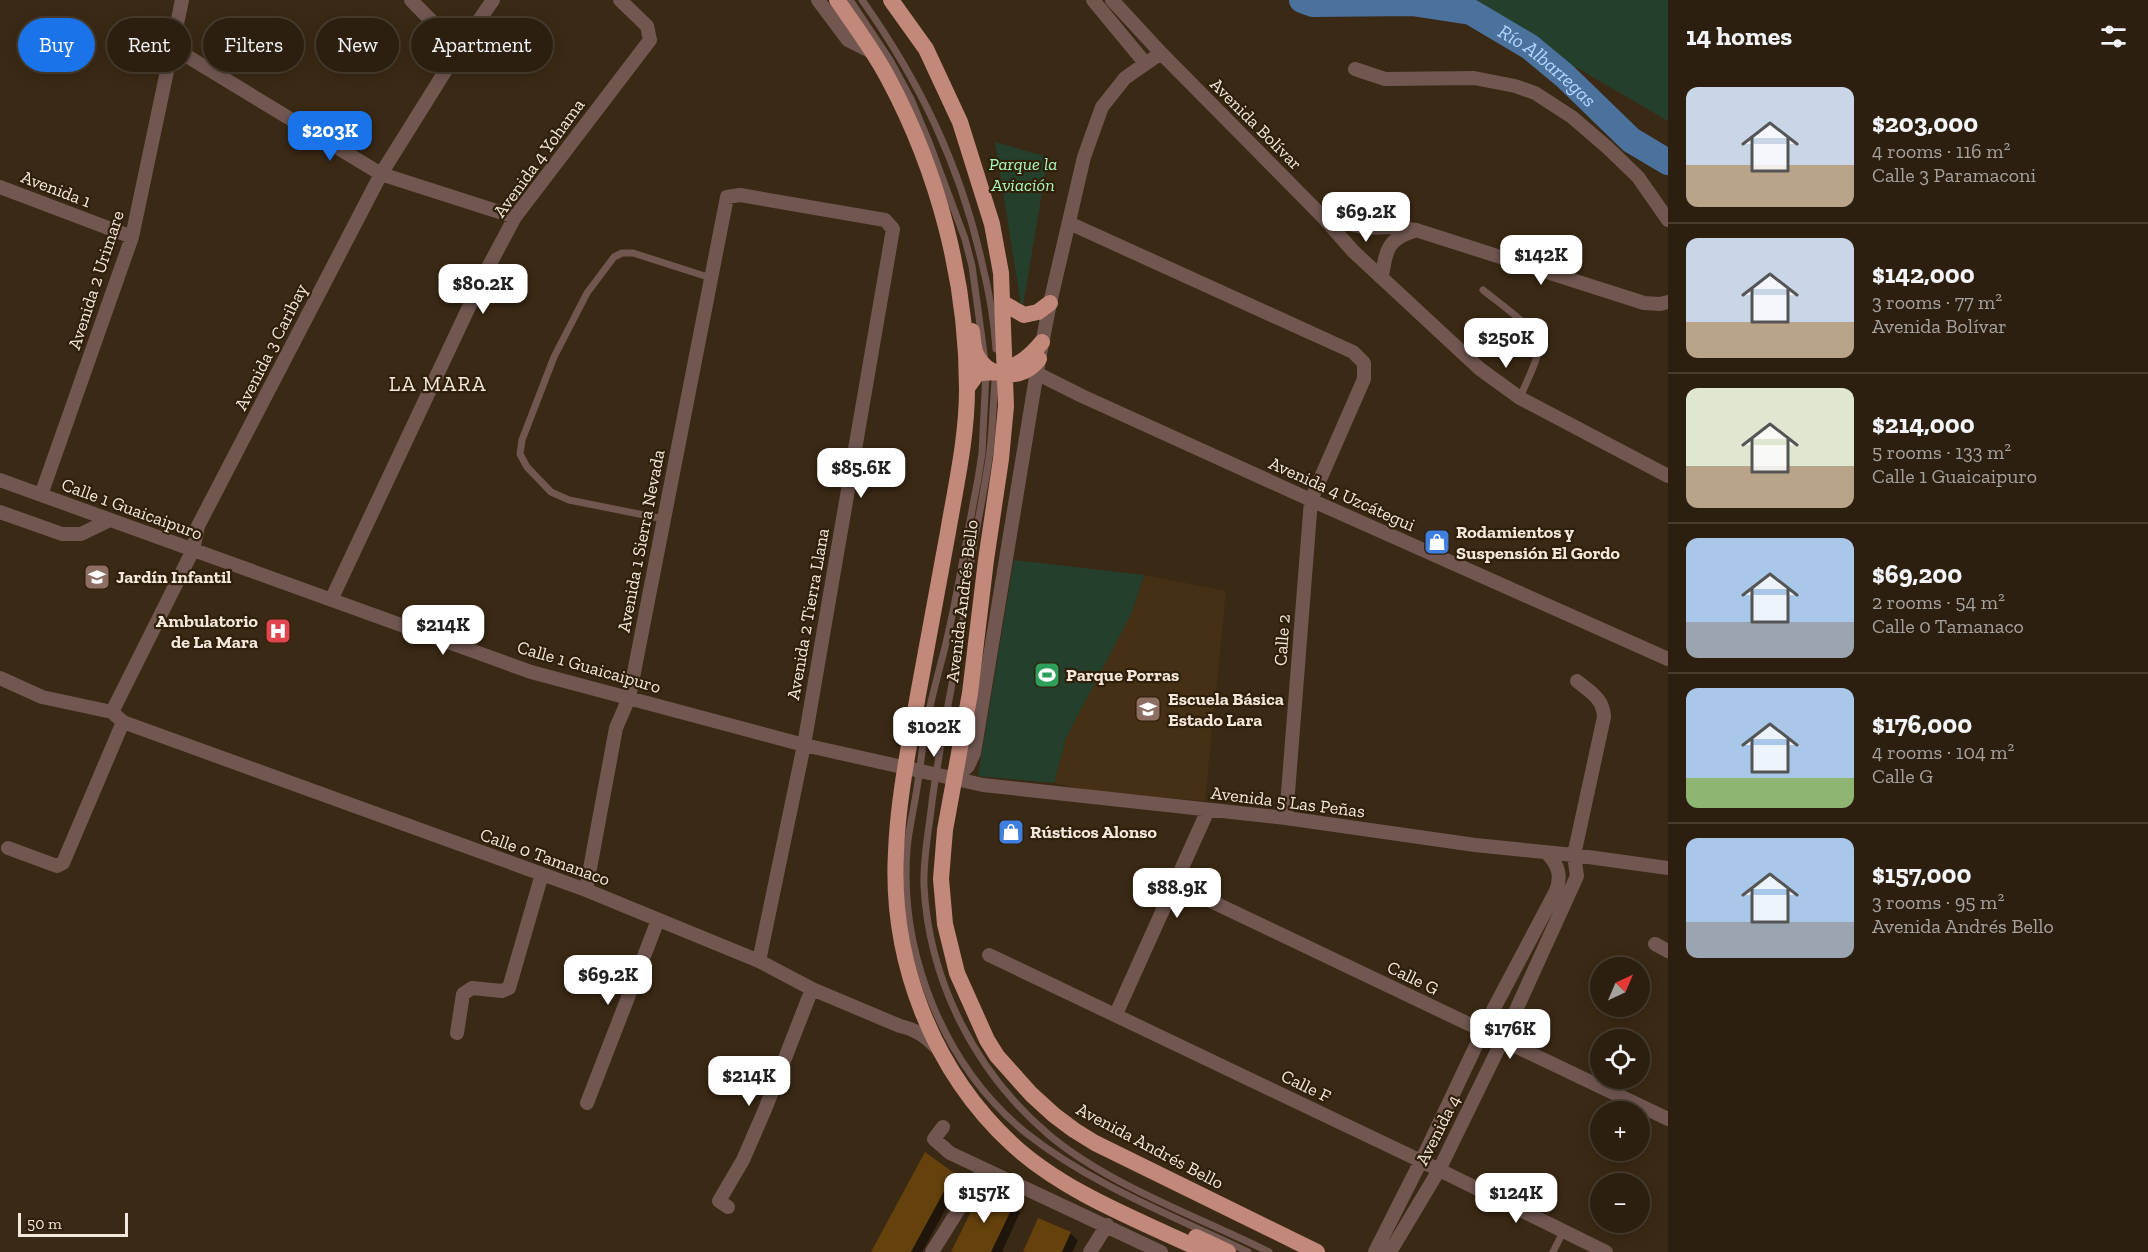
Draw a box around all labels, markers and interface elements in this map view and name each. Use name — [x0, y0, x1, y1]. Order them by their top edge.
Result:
chip: Buy — [18, 18, 95, 72]
chip: Rent — [107, 18, 191, 72]
chip: Filters — [203, 18, 304, 72]
chip: New — [316, 18, 399, 72]
chip: Apartment — [411, 18, 553, 72]
water label: Río Albarregas — [1494, 19, 1602, 112]
text: 14 homes — [1686, 20, 1792, 52]
icon: filters — [2097, 20, 2130, 53]
street label: Avenida Bolívar — [1205, 73, 1307, 175]
street label: Avenida 4 Yohama — [489, 94, 590, 222]
text: $203,000 — [1872, 107, 1978, 139]
pin: $203K — [288, 111, 372, 162]
icon: home — [1734, 111, 1806, 183]
text: $203K — [302, 118, 358, 142]
text: 4 rooms · 116 m² — [1872, 139, 2010, 163]
park label: Parque la Aviación — [989, 153, 1057, 196]
text: Calle 3 Paramaconi — [1872, 163, 2036, 187]
street label: Avenida 1 — [18, 166, 94, 212]
pin: $69.2K — [1317, 192, 1415, 243]
text: $69.2K — [1336, 199, 1396, 223]
street label: Avenida 2 Urimare — [63, 208, 129, 352]
pin: $142K — [1499, 235, 1583, 286]
text: $142K — [1514, 242, 1568, 266]
text: $142,000 — [1872, 258, 1975, 290]
icon: home — [1734, 262, 1806, 334]
pin: $80.2K — [434, 264, 532, 315]
text: $80.2K — [453, 271, 513, 295]
street label: Avenida 3 Caribay — [230, 279, 313, 414]
text: 3 rooms · 77 m² — [1872, 290, 2002, 314]
text: Avenida Bolívar — [1872, 314, 2007, 338]
pin: $250K — [1464, 318, 1548, 369]
text: $250K — [1478, 325, 1534, 349]
district label: LA MARA — [389, 371, 487, 396]
text: $214,000 — [1872, 408, 1975, 440]
icon: home — [1734, 412, 1806, 484]
text: 5 rooms · 133 m² — [1872, 440, 2011, 464]
street label: Avenida 1 Sierra Nevada — [612, 447, 670, 634]
pin: $85.6K — [812, 448, 910, 499]
street label: Avenida 4 Uzcátegui — [1265, 452, 1419, 536]
text: $85.6K — [831, 455, 891, 479]
text: Calle 1 Guaicaipuro — [1872, 464, 2037, 488]
street label: Calle 1 Guaicaipuro — [58, 473, 206, 545]
street label: Avenida Andrés Bello — [941, 518, 983, 684]
place label: Rodamientos y Suspensión El Gordo — [1456, 521, 1621, 564]
street label: Avenida 2 Tierra Llana — [782, 526, 834, 702]
shop icon: Rodamientos y Suspensión El Gordo — [1422, 527, 1452, 557]
text: $69,200 — [1872, 558, 1962, 590]
school or university icon: Jardín Infantil — [82, 562, 112, 592]
icon: home — [1734, 562, 1806, 634]
place label: Jardín Infantil — [116, 566, 232, 588]
text: 2 rooms · 54 m² — [1872, 590, 2005, 614]
pin: $214K — [401, 605, 485, 656]
place label: Ambulatorio de La Mara — [156, 610, 259, 653]
text: $214K — [416, 612, 470, 636]
street label: Calle 2 — [1269, 613, 1295, 667]
text: Calle 0 Tamanaco — [1872, 614, 2024, 638]
hospital icon: Ambulatorio de La Mara — [263, 616, 293, 646]
street label: Calle 1 Guaicaipuro — [515, 636, 663, 698]
sports icon: Parque Porras — [1032, 660, 1062, 690]
place label: Parque Porras — [1066, 664, 1179, 686]
place label: Escuela Básica Estado Lara — [1168, 688, 1284, 731]
school or university icon: Escuela Básica Estado Lara — [1133, 694, 1163, 724]
pin: $102K — [892, 707, 976, 758]
text: $176,000 — [1872, 708, 1972, 740]
icon: home — [1734, 712, 1806, 784]
text: $102K — [907, 714, 961, 738]
text: 4 rooms · 104 m² — [1872, 740, 2014, 764]
text: Calle G — [1872, 764, 1933, 788]
street label: Avenida 5 Las Peñas — [1210, 782, 1366, 822]
shop icon: Rústicos Alonso — [996, 817, 1026, 847]
place label: Rústicos Alonso — [1030, 821, 1158, 843]
street label: Calle 0 Tamanaco — [477, 823, 613, 891]
text: $157,000 — [1872, 858, 1971, 890]
icon: home — [1734, 862, 1806, 934]
pin: $88.9K — [1128, 868, 1226, 919]
text: $88.9K — [1147, 875, 1207, 899]
text: 3 rooms · 95 m² — [1872, 890, 2004, 914]
text: Avenida Andrés Bello — [1872, 914, 2054, 938]
pin: $69.2K — [559, 955, 657, 1006]
street label: Calle G — [1384, 956, 1442, 1000]
north arrow — [1590, 957, 1650, 1017]
map controls — [1590, 957, 1650, 1233]
text: $69.2K — [578, 962, 638, 986]
pin: $176K — [1468, 1009, 1552, 1060]
text: $176K — [1484, 1016, 1536, 1040]
button: locate — [1590, 1029, 1650, 1089]
pin: $214K — [707, 1056, 791, 1107]
text: $214K — [722, 1063, 776, 1087]
street label: Calle F — [1278, 1065, 1334, 1107]
street label: Avenida 4 — [1411, 1091, 1465, 1169]
street label: Avenida Andrés Bello — [1073, 1098, 1227, 1194]
button: + — [1590, 1101, 1650, 1161]
pin: $157K — [942, 1173, 1026, 1224]
pin: $124K — [1474, 1173, 1558, 1224]
button: − — [1590, 1173, 1650, 1233]
text: $157K — [958, 1180, 1010, 1204]
text: $124K — [1489, 1180, 1543, 1204]
scale bar — [18, 1210, 128, 1238]
text: 50 m — [27, 1214, 62, 1233]

